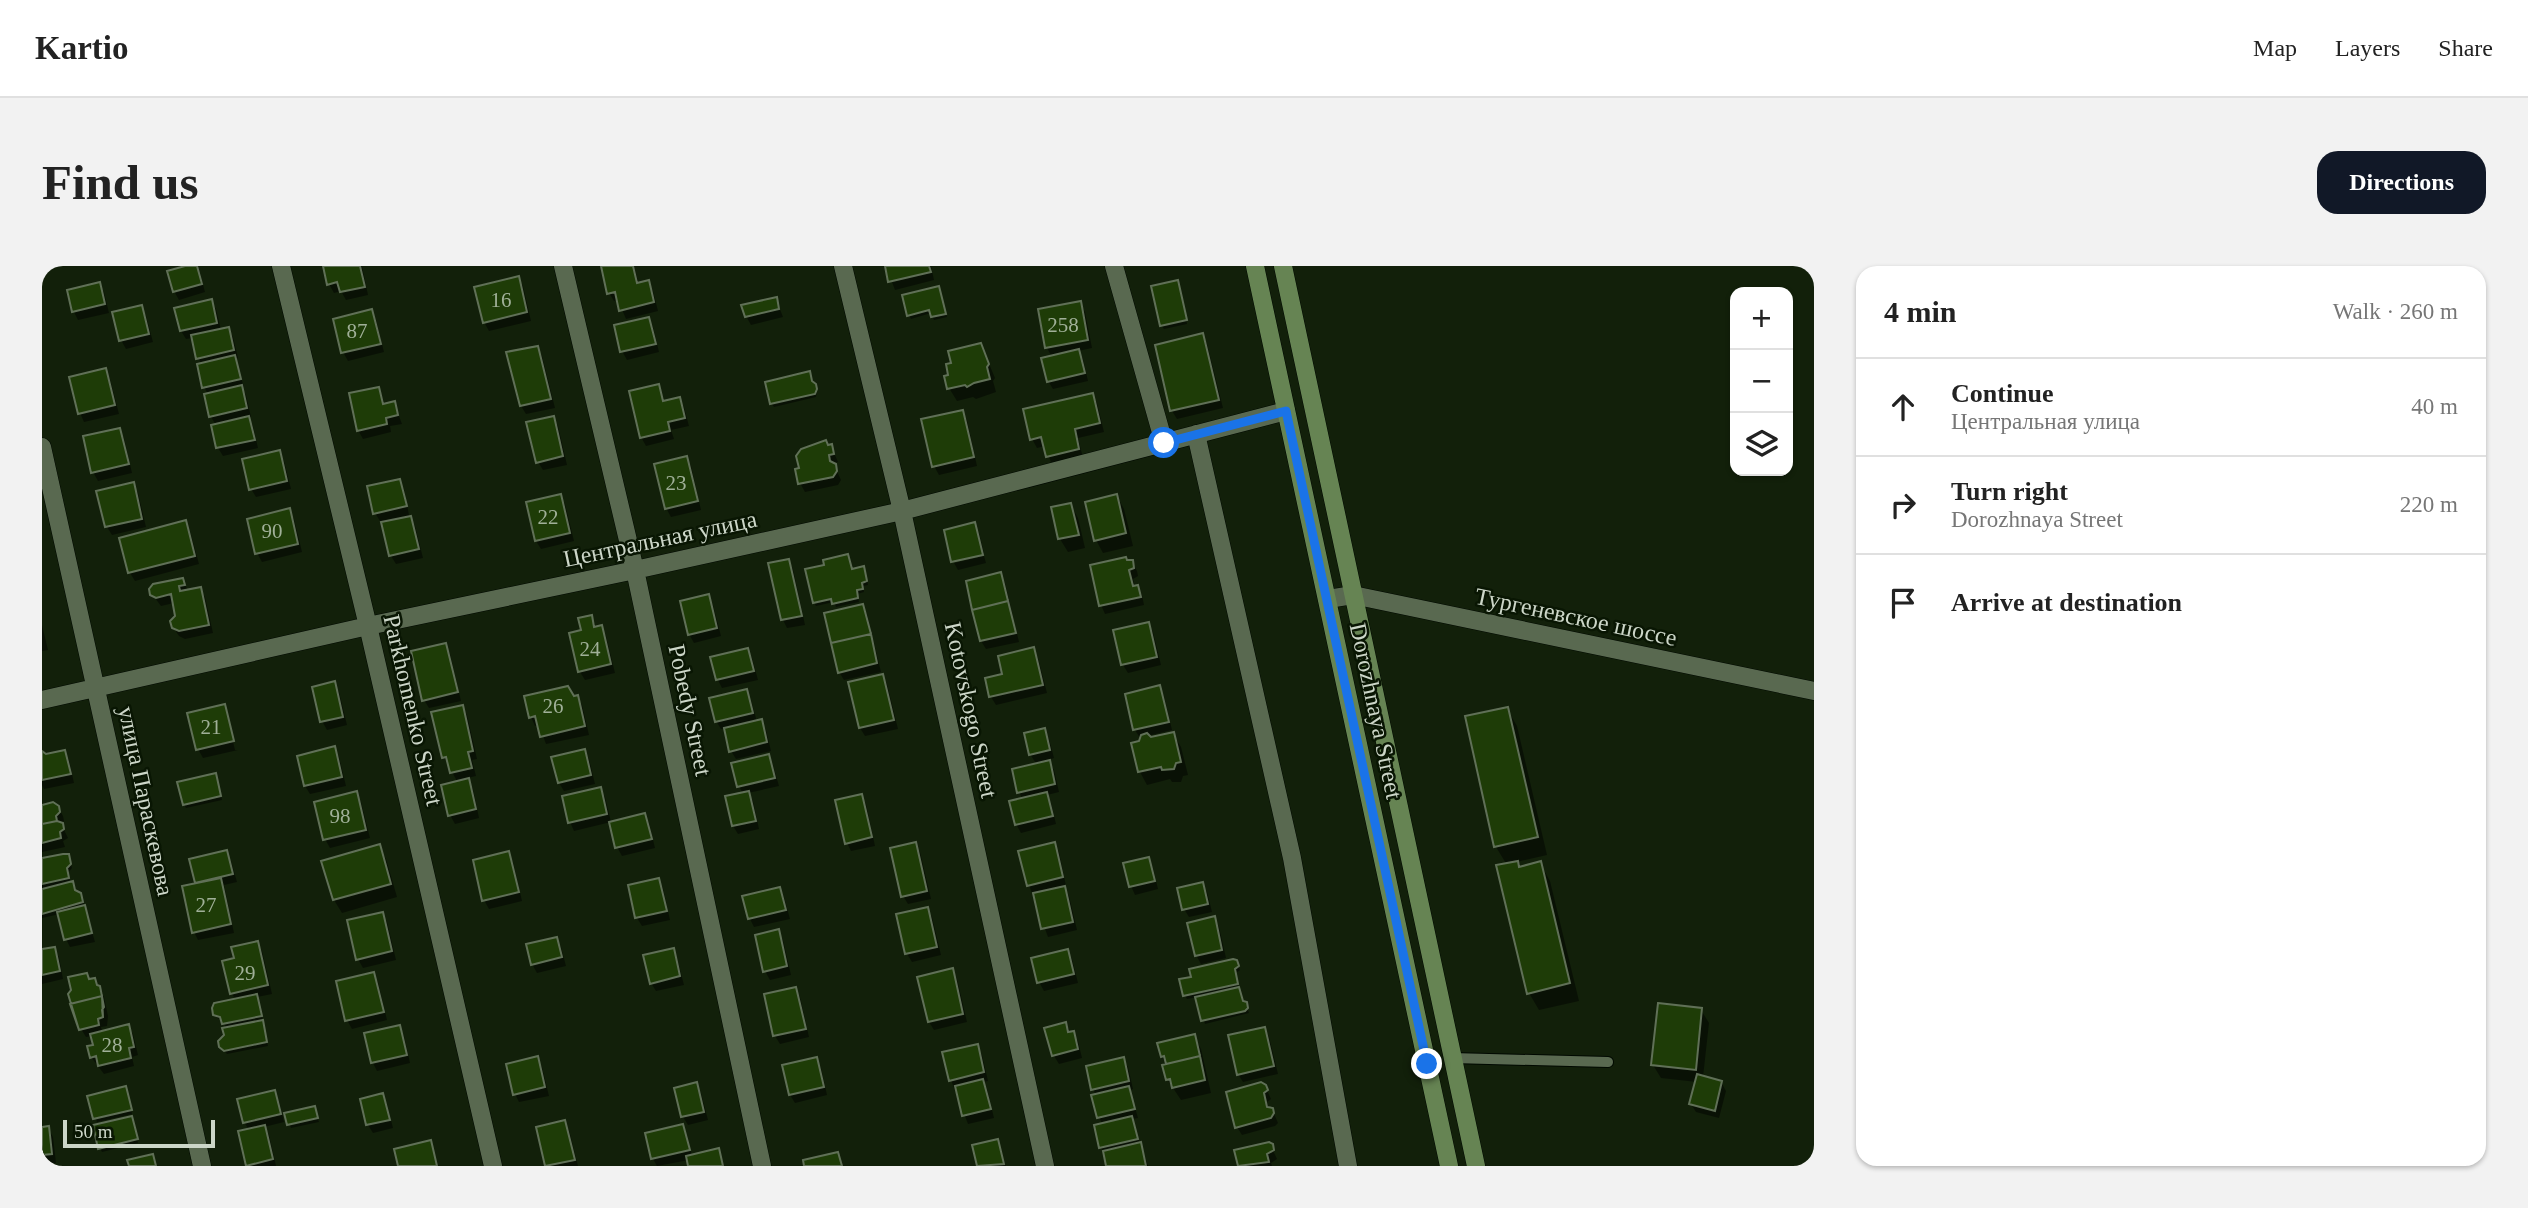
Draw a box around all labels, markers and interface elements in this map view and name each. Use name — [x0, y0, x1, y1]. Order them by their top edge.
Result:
text: Kartio — [35, 30, 128, 66]
text: Map — [2253, 35, 2297, 61]
text: Layers — [2335, 35, 2400, 61]
text: Share — [2438, 35, 2493, 61]
button: Directions — [2317, 151, 2486, 214]
text: Find us — [42, 155, 199, 210]
map controls — [1730, 287, 1793, 476]
button: + — [1730, 287, 1793, 350]
house number: 16 — [491, 288, 512, 312]
text: 4 min — [1884, 295, 1957, 328]
text: Walk · 260 m — [2333, 299, 2458, 324]
house number: 258 — [1047, 313, 1079, 337]
house number: 87 — [347, 319, 368, 343]
button: − — [1730, 350, 1793, 413]
text: Continue — [1951, 379, 2054, 408]
icon: ahead — [1884, 388, 1922, 426]
text: 40 m — [2411, 394, 2458, 419]
text: Центральная улица — [1951, 409, 2140, 434]
button: layers — [1730, 413, 1793, 476]
route start — [1148, 427, 1179, 458]
house number: 23 — [666, 471, 687, 495]
text: Turn right — [1951, 477, 2068, 506]
icon: right — [1884, 486, 1922, 524]
text: 220 m — [2400, 492, 2458, 517]
house number: 22 — [538, 505, 559, 529]
street label: Центральная улица — [561, 506, 759, 572]
text: Dorozhnaya Street — [1951, 507, 2123, 532]
house number: 90 — [262, 519, 283, 543]
street label: Тургеневское шоссе — [1473, 583, 1679, 651]
icon: arrive — [1884, 584, 1922, 622]
text: Arrive at destination — [1951, 588, 2182, 617]
street label: Parkhomenko Street — [378, 612, 448, 808]
street label: Kotovskogo Street — [940, 620, 1002, 801]
street label: Dorozhnaya Street — [1345, 621, 1407, 802]
house number: 24 — [580, 637, 601, 661]
street label: Pobedy Street — [663, 642, 717, 779]
house number: 26 — [543, 694, 564, 718]
street label: улица Параскевова — [113, 704, 179, 898]
house number: 21 — [201, 715, 222, 739]
house number: 98 — [330, 804, 351, 828]
house number: 27 — [196, 893, 217, 917]
house number: 29 — [235, 961, 256, 985]
house number: 28 — [102, 1033, 123, 1057]
route end — [1411, 1048, 1442, 1079]
scale bar — [63, 1117, 215, 1149]
text: 50 m — [74, 1121, 113, 1142]

